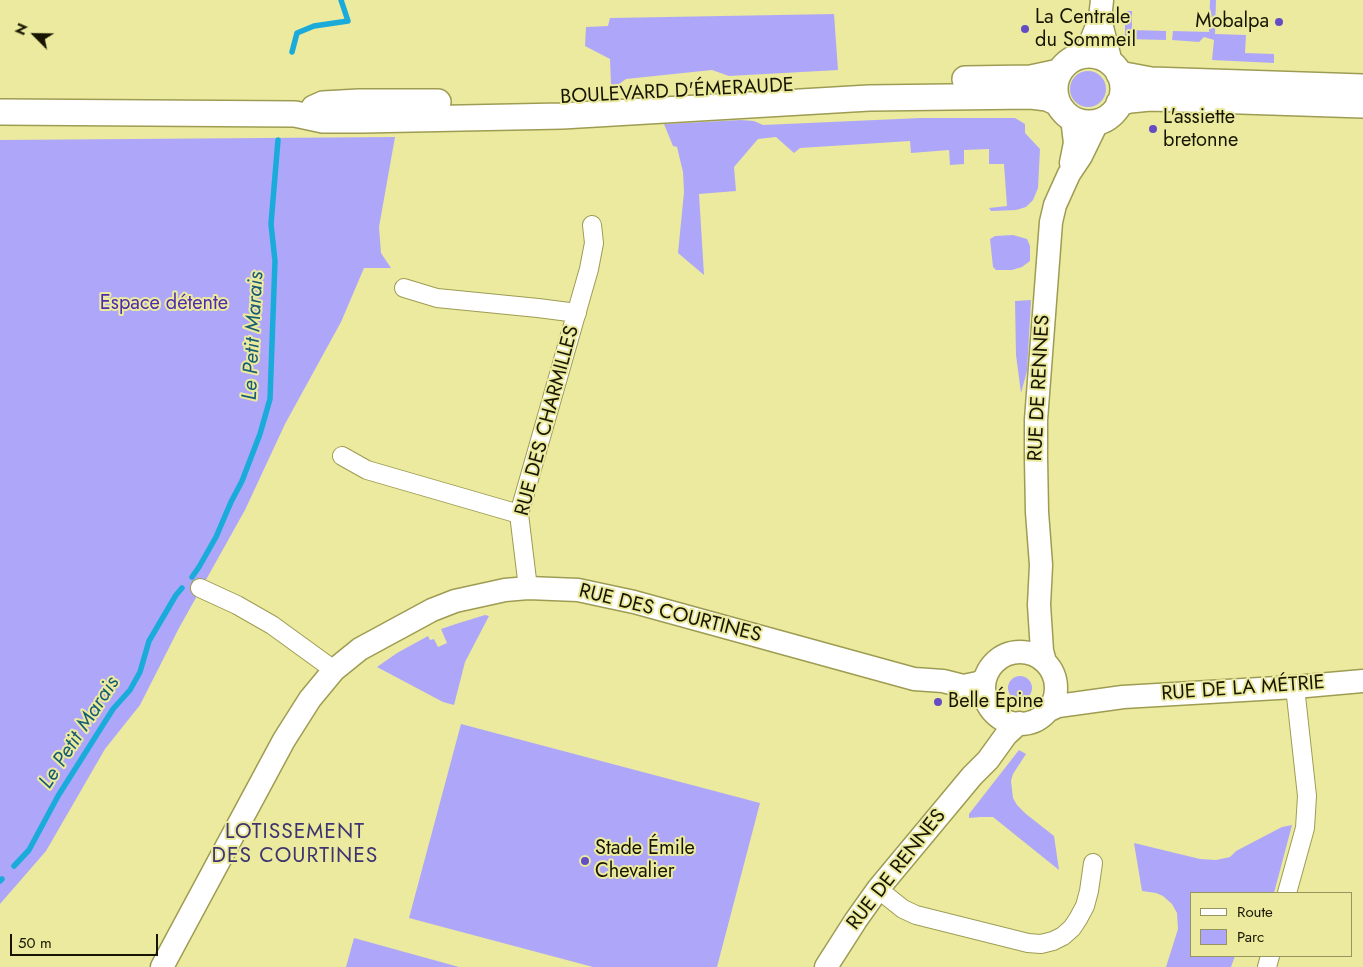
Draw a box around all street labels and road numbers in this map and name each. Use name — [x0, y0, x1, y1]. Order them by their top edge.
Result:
street label: BOULEVARD D'ÉMERAUDE — [560, 74, 794, 110]
street label: RUE DE RENNES — [1024, 314, 1056, 462]
street label: RUE DES CHARMILLES — [511, 323, 585, 519]
street label: RUE DES COURTINES — [576, 580, 764, 648]
street label: RUE DE LA MÉTRIE — [1161, 671, 1325, 707]
street label: RUE DE RENNES — [842, 805, 952, 935]

